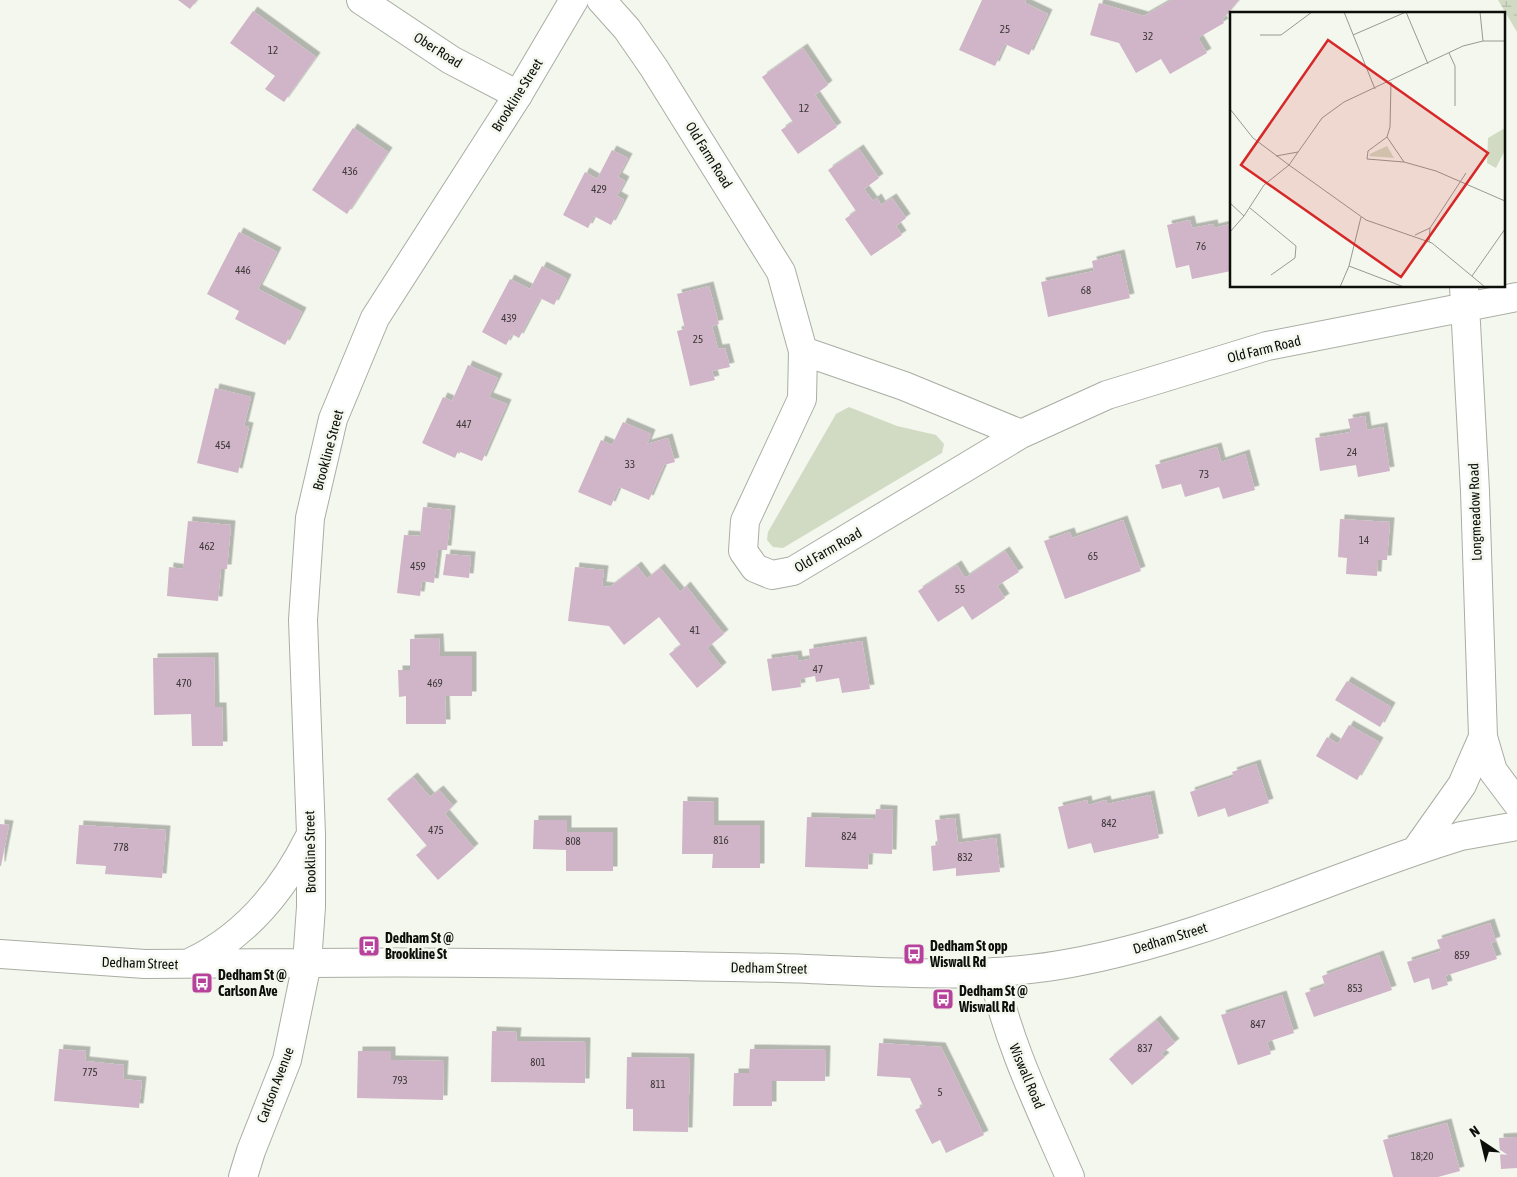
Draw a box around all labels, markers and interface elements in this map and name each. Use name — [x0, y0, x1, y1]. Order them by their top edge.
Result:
inset map — [1230, 12, 1504, 288]
house number: 25 — [1000, 23, 1010, 35]
street label: Ober Road — [411, 29, 465, 71]
house number: 32 — [1143, 30, 1153, 42]
house number: 12 — [268, 44, 278, 56]
street label: Brookline Street — [488, 56, 546, 134]
house number: 12 — [799, 102, 809, 114]
street label: Old Farm Road — [682, 119, 736, 191]
house number: 436 — [342, 165, 358, 177]
house number: 429 — [591, 183, 607, 195]
house number: 76 — [1196, 240, 1206, 252]
house number: 446 — [235, 264, 251, 276]
house number: 68 — [1081, 284, 1091, 296]
house number: 439 — [501, 312, 517, 324]
street label: Old Farm Road — [1226, 332, 1302, 366]
house number: 25 — [693, 333, 703, 345]
street label: Brookline Street — [310, 408, 346, 492]
house number: 447 — [456, 418, 472, 430]
house number: 454 — [215, 439, 231, 451]
house number: 24 — [1347, 446, 1357, 458]
house number: 33 — [625, 458, 635, 470]
street label: Longmeadow Road — [1465, 463, 1485, 561]
house number: 73 — [1199, 468, 1209, 480]
street label: Old Farm Road — [792, 524, 864, 576]
house number: 14 — [1359, 534, 1369, 546]
house number: 462 — [199, 540, 215, 552]
house number: 65 — [1088, 550, 1098, 562]
house number: 459 — [410, 560, 426, 572]
house number: 55 — [955, 583, 965, 595]
house number: 41 — [690, 624, 700, 636]
house number: 47 — [813, 663, 823, 675]
house number: 470 — [176, 677, 192, 689]
house number: 469 — [427, 677, 443, 689]
street label: Brookline Street — [301, 810, 319, 894]
house number: 842 — [1101, 817, 1117, 829]
house number: 475 — [428, 824, 444, 836]
house number: 824 — [841, 830, 857, 842]
house number: 816 — [713, 834, 729, 846]
house number: 808 — [565, 835, 581, 847]
house number: 778 — [113, 841, 129, 853]
house number: 832 — [957, 851, 973, 863]
street label: Dedham Street — [1131, 919, 1209, 957]
place label: Dedham St @ Brookline St — [385, 930, 454, 962]
bus stop icon: Dedham St @ Brookline St — [357, 934, 381, 958]
place label: Dedham St opp Wiswall Rd — [929, 938, 1008, 970]
bus stop icon: Dedham St opp Wiswall Rd — [902, 942, 926, 966]
house number: 859 — [1454, 949, 1470, 961]
street label: Dedham Street — [101, 954, 179, 972]
street label: Dedham Street — [730, 959, 808, 977]
place label: Dedham St @ Carlson Ave — [218, 967, 287, 999]
bus stop icon: Dedham St @ Carlson Ave — [190, 971, 214, 995]
house number: 853 — [1347, 982, 1363, 994]
place label: Dedham St @ Wiswall Rd — [958, 983, 1028, 1015]
bus stop icon: Dedham St @ Wiswall Rd — [931, 987, 955, 1011]
house number: 847 — [1250, 1018, 1266, 1030]
street label: Wiswall Road — [1006, 1041, 1048, 1111]
house number: 837 — [1137, 1042, 1153, 1054]
street label: Carlson Avenue — [253, 1045, 297, 1125]
house number: 801 — [530, 1056, 546, 1068]
house number: 775 — [82, 1066, 98, 1078]
house number: 793 — [392, 1074, 408, 1086]
house number: 811 — [650, 1078, 666, 1090]
house number: 5 — [937, 1086, 943, 1098]
north arrow — [1457, 1117, 1507, 1167]
text: N — [1467, 1122, 1483, 1140]
house number: 18;20 — [1411, 1150, 1433, 1162]

